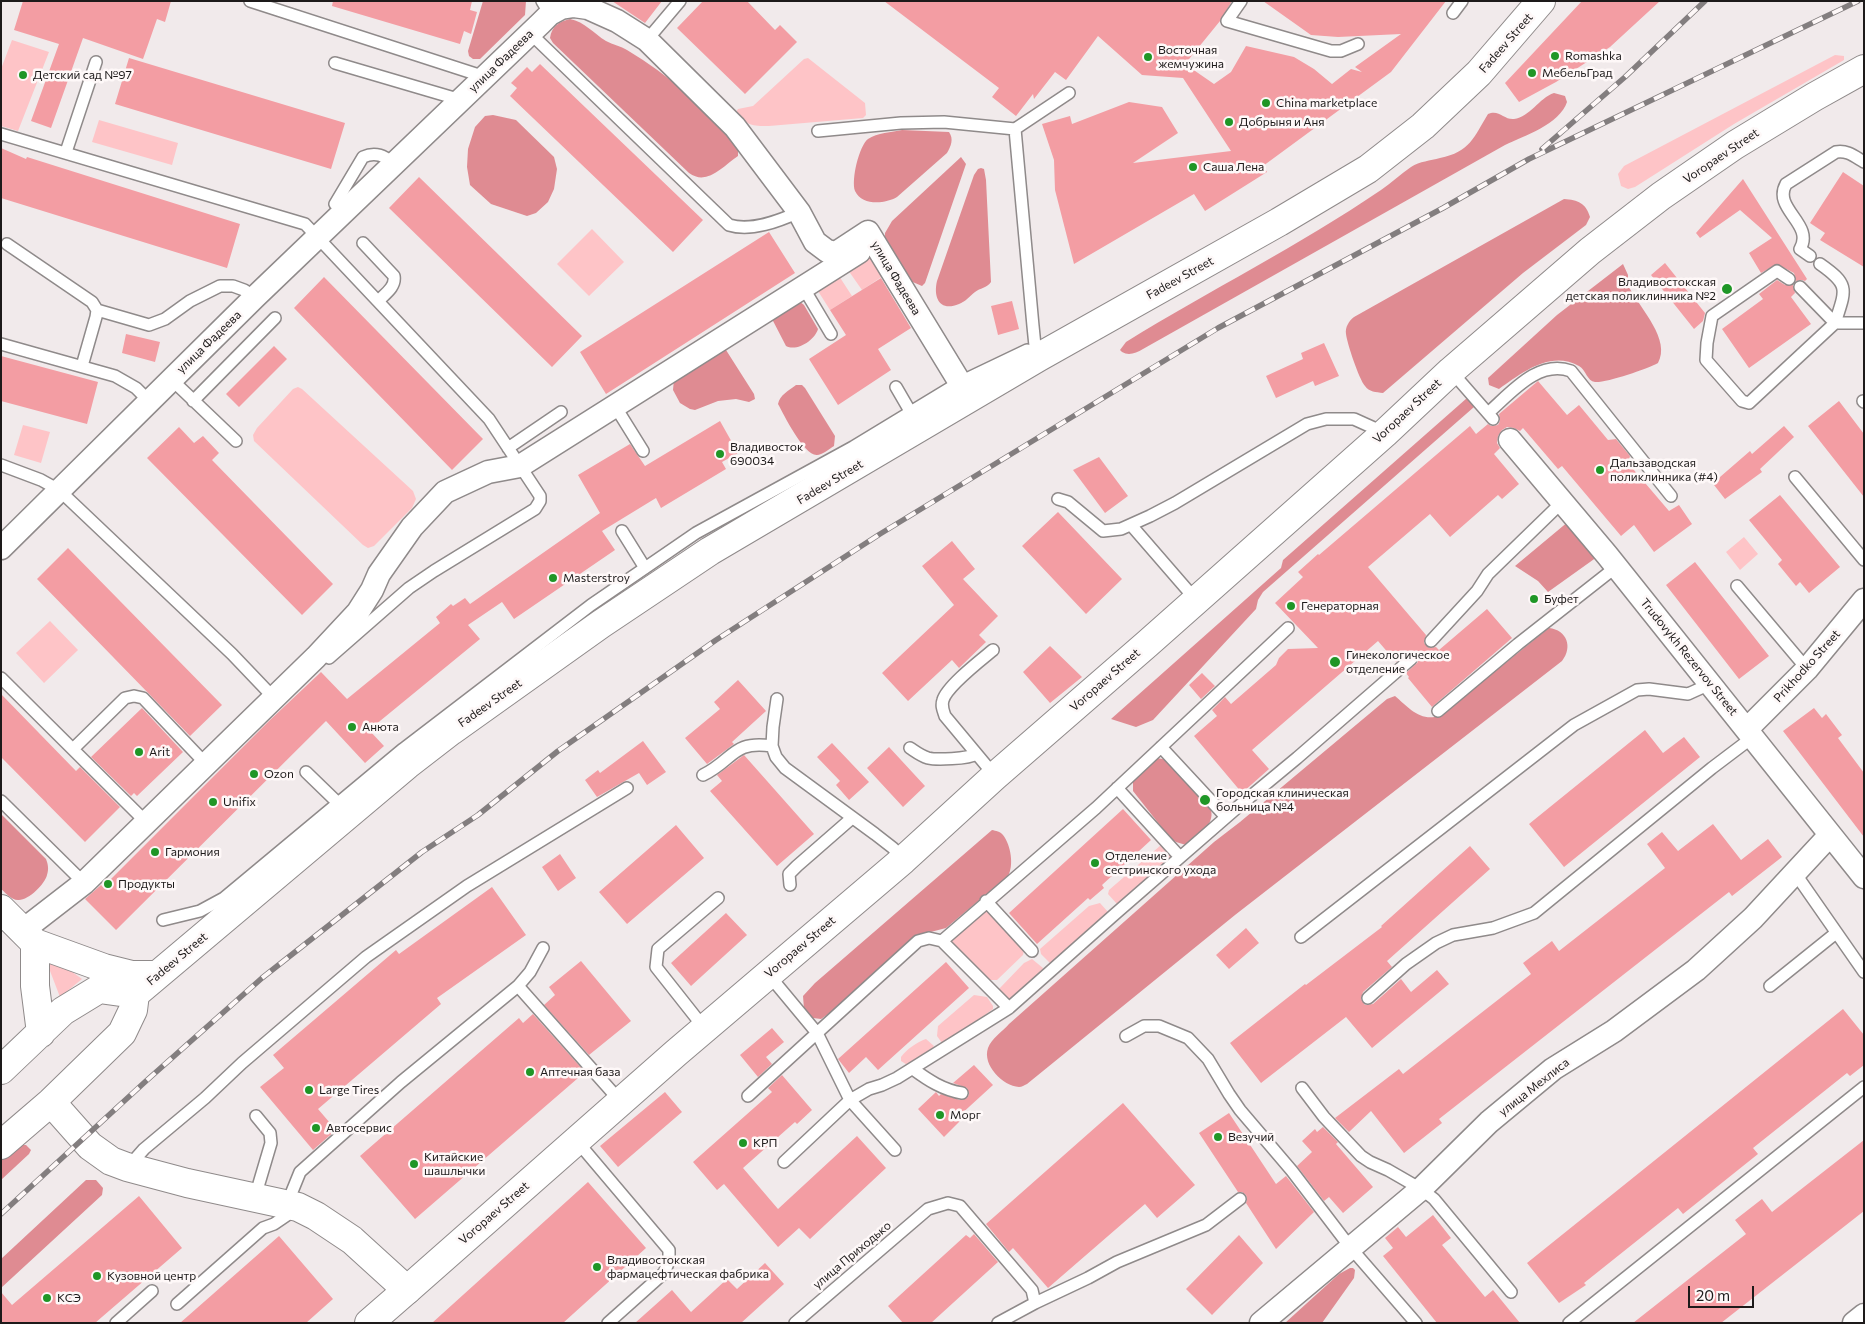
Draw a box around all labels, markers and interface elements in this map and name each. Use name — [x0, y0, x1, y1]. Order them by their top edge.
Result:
street label: Fadeev Street — [1476, 10, 1536, 76]
street label: улица Фадеева — [466, 27, 536, 95]
place label: Восточная жемчужина — [1158, 43, 1224, 71]
place label: Romashka — [1565, 49, 1622, 63]
marker: Romashka — [1549, 50, 1561, 62]
marker: Восточная жемчужина — [1142, 51, 1154, 63]
place label: МебельГрад — [1542, 66, 1613, 80]
marker: МебельГрад — [1526, 67, 1538, 79]
place label: Детский сад №97 — [33, 68, 132, 82]
marker: Детский сад №97 — [17, 69, 29, 81]
place label: China marketplace — [1276, 96, 1377, 110]
marker: China marketplace — [1260, 97, 1272, 109]
place label: Добрыня и Аня — [1239, 115, 1325, 129]
marker: Добрыня и Аня — [1223, 116, 1235, 128]
street label: Voropaev Street — [1680, 125, 1762, 187]
place label: Саша Лена — [1203, 160, 1264, 174]
marker: Саша Лена — [1187, 161, 1199, 173]
street label: улица Фадеева — [868, 238, 924, 318]
street label: Fadeev Street — [1144, 254, 1216, 302]
place label: Владивостокская детская поликлинника №2 — [1566, 275, 1716, 303]
marker: Владивостокская детская поликлинника №2 — [1720, 282, 1734, 296]
street label: улица Фадеева — [174, 308, 244, 376]
street label: Voropaev Street — [1370, 376, 1444, 446]
place label: Владивосток 690034 — [730, 440, 803, 468]
marker: Владивосток 690034 — [714, 448, 726, 460]
place label: Дальзаводская поликлинника (#4) — [1610, 456, 1718, 484]
street label: Fadeev Street — [794, 457, 866, 507]
marker: Дальзаводская поликлинника (#4) — [1594, 464, 1606, 476]
place label: Masterstroy — [563, 571, 630, 585]
marker: Masterstroy — [547, 572, 559, 584]
place label: Буфет — [1544, 592, 1579, 606]
marker: Буфет — [1528, 593, 1540, 605]
street label: Trudovykh Rezervov Street — [1637, 596, 1741, 718]
place label: Генераторная — [1301, 599, 1379, 613]
marker: Генераторная — [1285, 600, 1297, 612]
street label: Prikhodko Street — [1771, 627, 1843, 705]
street label: Voropaev Street — [1067, 646, 1143, 714]
place label: Гинекологическое отделение — [1346, 648, 1450, 676]
marker: Гинекологическое отделение — [1328, 655, 1342, 669]
street label: Fadeev Street — [455, 676, 525, 730]
place label: Анюта — [362, 720, 399, 734]
marker: Анюта — [346, 721, 358, 733]
place label: Arit — [149, 745, 170, 759]
marker: Arit — [133, 746, 145, 758]
place label: Ozon — [264, 767, 294, 781]
marker: Ozon — [248, 768, 260, 780]
place label: Городская клиническая больница №4 — [1216, 786, 1349, 814]
marker: Городская клиническая больница №4 — [1198, 793, 1212, 807]
place label: Unifix — [223, 795, 256, 809]
marker: Unifix — [207, 796, 219, 808]
place label: Гармония — [165, 845, 220, 859]
marker: Гармония — [149, 846, 161, 858]
place label: Отделение сестринского ухода — [1105, 849, 1216, 877]
marker: Отделение сестринского ухода — [1089, 857, 1101, 869]
place label: Продукты — [118, 877, 175, 891]
marker: Продукты — [102, 878, 114, 890]
street label: Voropaev Street — [762, 913, 838, 981]
street label: Fadeev Street — [144, 929, 210, 989]
street label: улица Мехлиса — [1496, 1055, 1572, 1119]
place label: Аптечная база — [540, 1065, 621, 1079]
marker: Аптечная база — [524, 1066, 536, 1078]
place label: Large Tires — [319, 1083, 379, 1097]
marker: Large Tires — [303, 1084, 315, 1096]
place label: Морг — [950, 1108, 981, 1122]
marker: Морг — [934, 1109, 946, 1121]
place label: Автосервис — [326, 1121, 392, 1135]
marker: Автосервис — [310, 1122, 322, 1134]
place label: Везучий — [1228, 1130, 1274, 1144]
marker: Везучий — [1212, 1131, 1224, 1143]
place label: КРП — [753, 1136, 778, 1150]
marker: КРП — [737, 1137, 749, 1149]
place label: Китайские шашлычки — [424, 1150, 485, 1178]
marker: Китайские шашлычки — [408, 1158, 420, 1170]
street label: Voropaev Street — [456, 1179, 532, 1247]
street label: улица Приходько — [810, 1218, 894, 1292]
place label: Владивостокская фармацефтическая фабрика — [607, 1253, 769, 1281]
marker: Владивостокская фармацефтическая фабрика — [591, 1261, 603, 1273]
place label: Кузовной центр — [107, 1269, 196, 1283]
marker: Кузовной центр — [91, 1270, 103, 1282]
scale bar — [1690, 1276, 1756, 1308]
text: 20 m — [1696, 1286, 1730, 1304]
place label: КСЭ — [57, 1291, 81, 1305]
marker: КСЭ — [41, 1292, 53, 1304]

